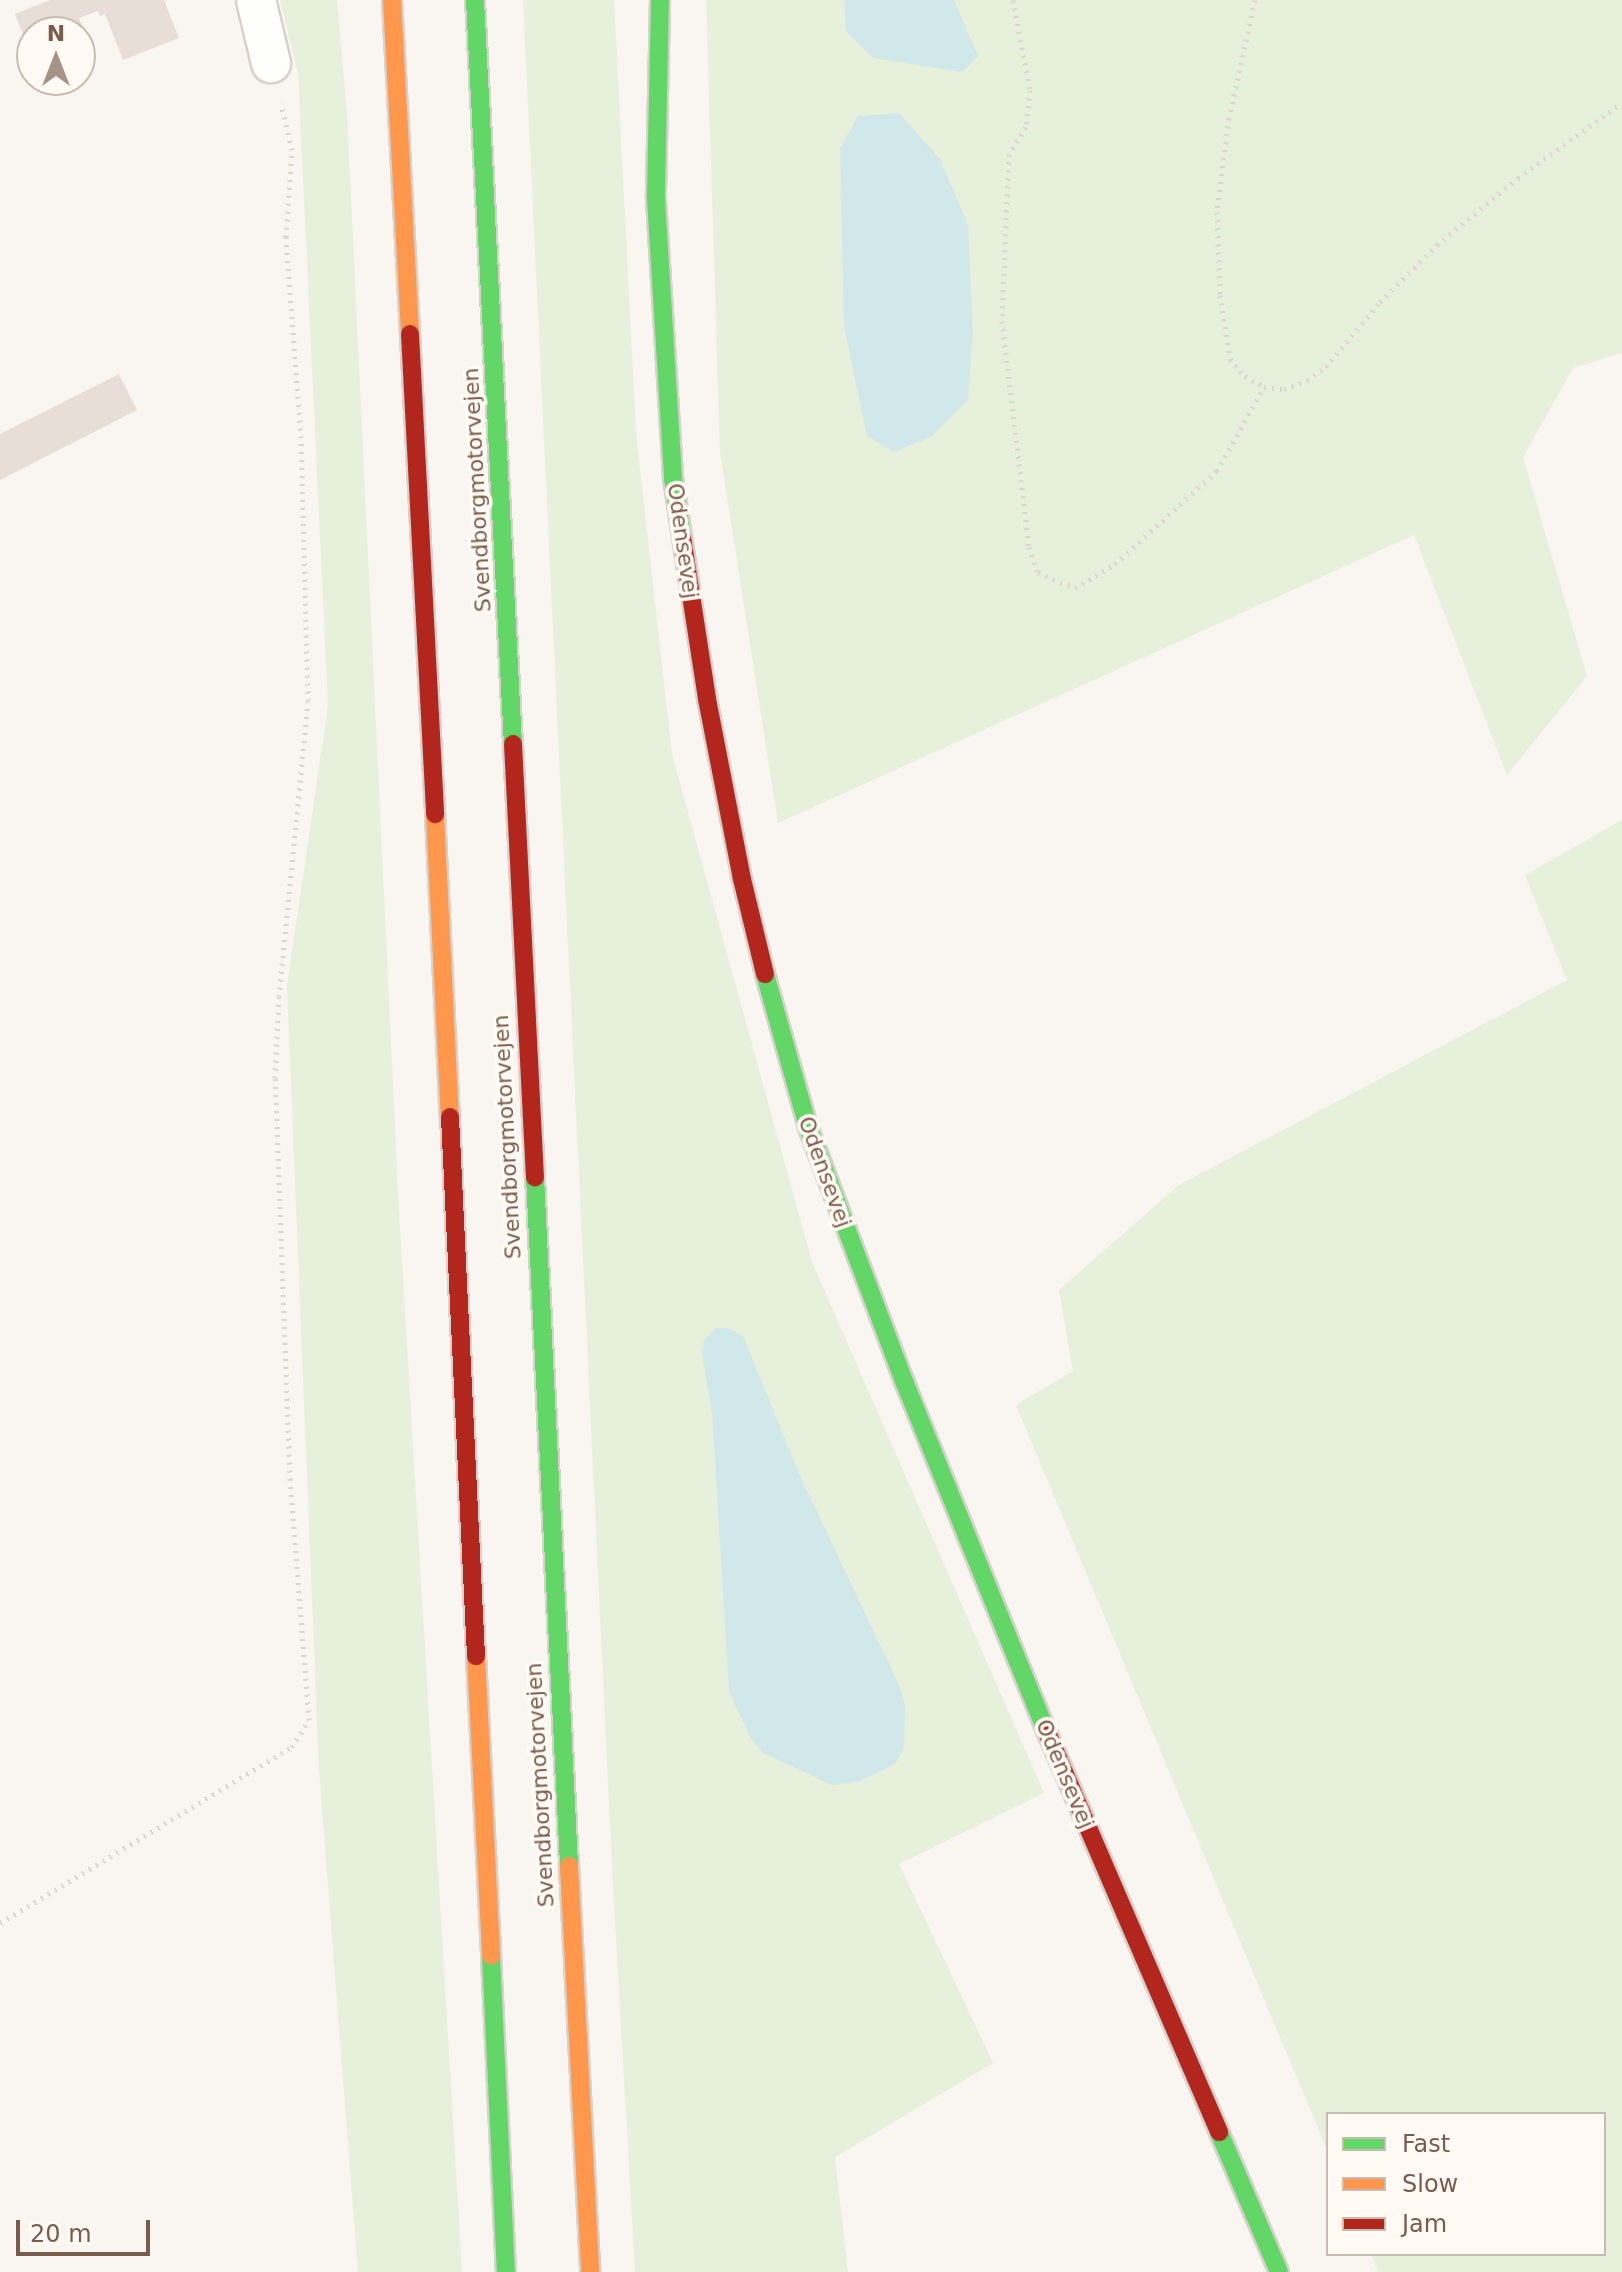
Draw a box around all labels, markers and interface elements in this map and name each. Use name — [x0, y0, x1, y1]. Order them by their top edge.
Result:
north arrow — [16, 16, 96, 96]
text: N — [47, 21, 65, 46]
street label: Svendborgmotorvejen — [457, 367, 497, 613]
street label: Odensevej — [662, 482, 704, 600]
street label: Svendborgmotorvejen — [487, 1014, 527, 1260]
street label: Odensevej — [793, 1113, 857, 1231]
street label: Svendborgmotorvejen — [520, 1662, 560, 1908]
street label: Odensevej — [1030, 1715, 1100, 1833]
legend — [1326, 2112, 1606, 2256]
text: Fast — [1402, 2130, 1450, 2158]
text: Slow — [1402, 2170, 1458, 2198]
scale bar — [20, 2204, 154, 2254]
text: Jam — [1402, 2210, 1447, 2238]
text: 20 m — [30, 2220, 92, 2248]

